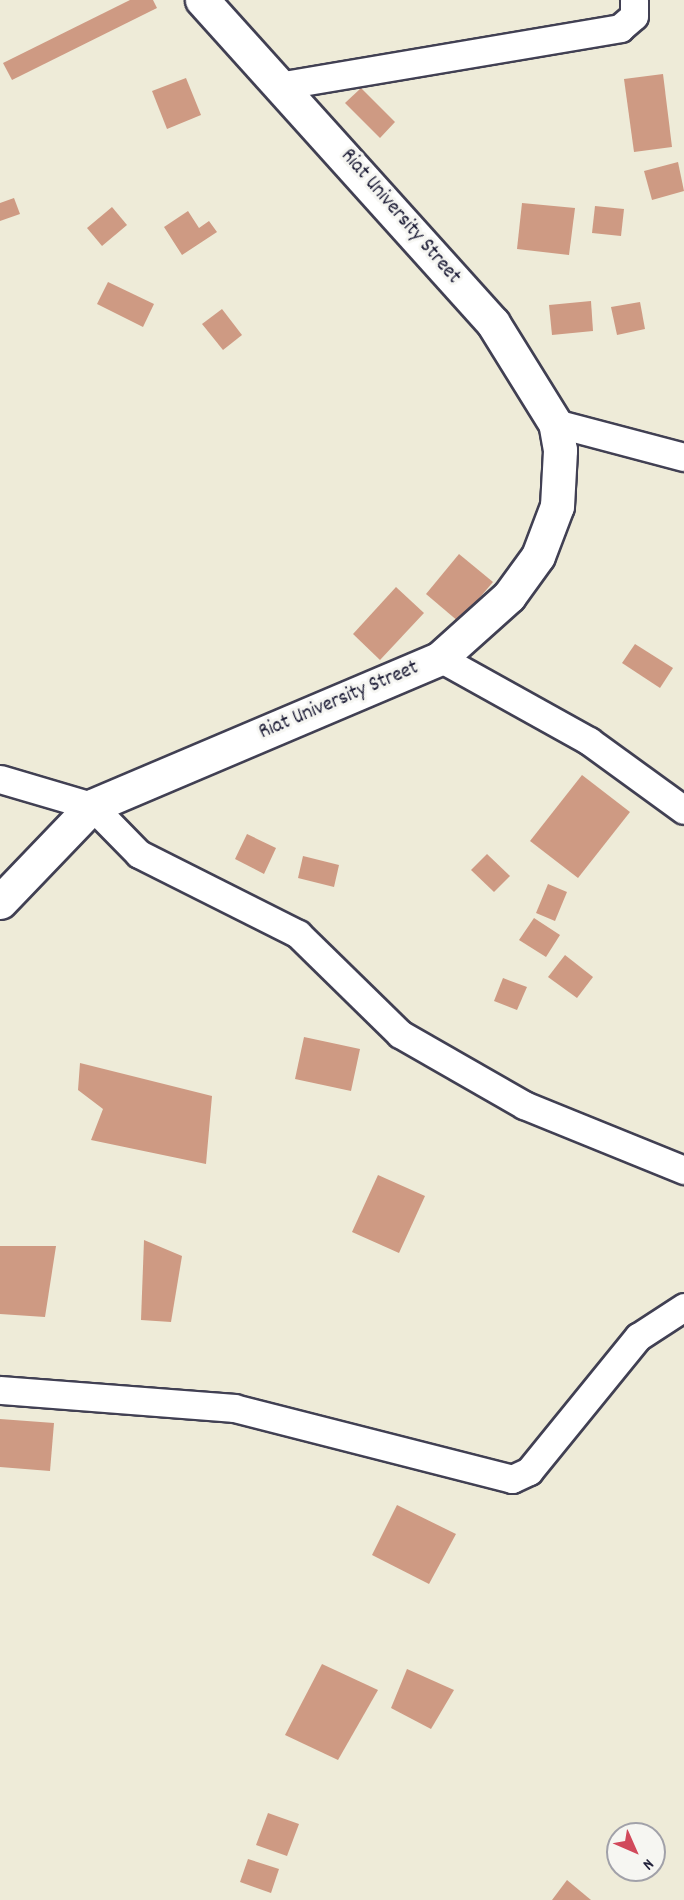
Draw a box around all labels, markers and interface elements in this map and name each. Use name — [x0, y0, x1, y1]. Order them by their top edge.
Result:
street label: Riat University Street — [334, 144, 466, 290]
street label: Riat University Street — [256, 656, 422, 746]
north arrow — [606, 1822, 666, 1882]
text: N — [637, 1853, 659, 1875]

